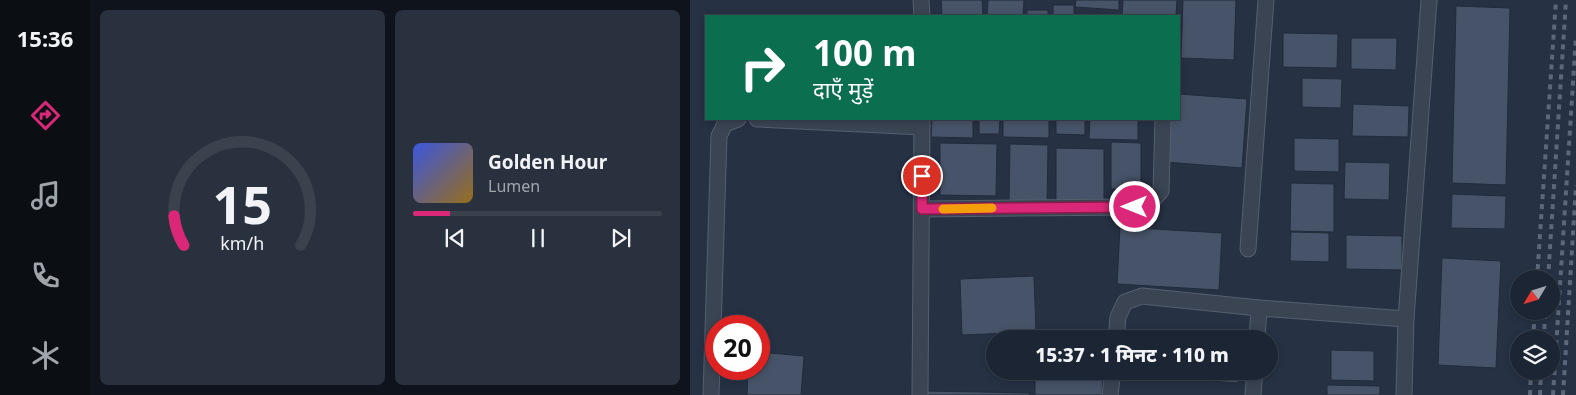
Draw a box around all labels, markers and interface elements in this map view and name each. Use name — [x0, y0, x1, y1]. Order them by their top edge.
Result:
text: 15:36 — [17, 23, 73, 53]
text: 100 m — [813, 29, 916, 76]
icon: right — [730, 35, 795, 100]
text: दाएँ मुड़ें — [813, 74, 873, 104]
icon: directions — [28, 98, 63, 133]
text: Golden Hour — [488, 149, 607, 175]
pin — [901, 155, 943, 197]
icon: arrive — [908, 162, 936, 190]
text: 15 — [213, 168, 272, 239]
text: Lumen — [488, 175, 540, 197]
icon: music — [28, 178, 63, 213]
position arrow — [1108, 180, 1160, 232]
icon: previous — [441, 224, 469, 252]
icon: pause — [524, 224, 552, 252]
icon: next — [607, 224, 635, 252]
text: km/h — [221, 231, 264, 255]
icon: phone — [28, 258, 63, 293]
north arrow — [1510, 270, 1560, 320]
map controls — [1510, 270, 1560, 380]
speed limit sign: 20 — [705, 315, 770, 380]
button: layers — [1510, 330, 1560, 380]
icon: climate — [28, 338, 63, 373]
text: 15:37 · 1 मिनट · 110 m — [1035, 342, 1229, 368]

